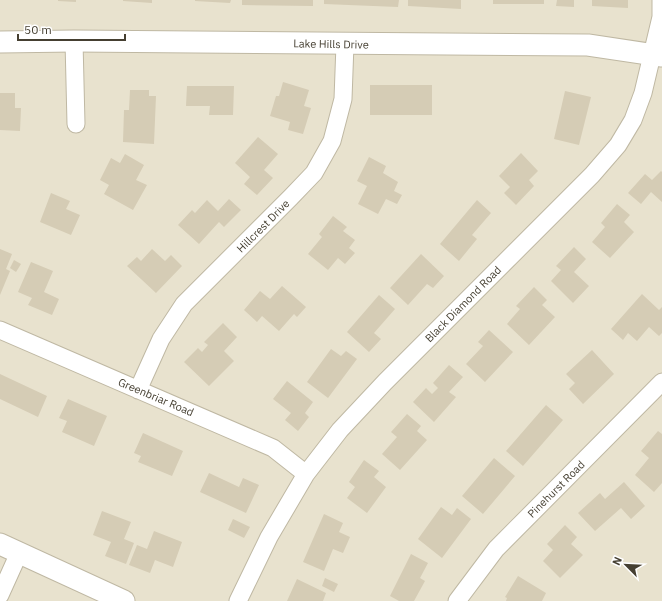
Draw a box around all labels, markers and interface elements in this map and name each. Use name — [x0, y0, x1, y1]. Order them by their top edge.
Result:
scale bar — [18, 16, 125, 42]
text: 50 m — [24, 22, 52, 37]
street label: Lake Hills Drive — [293, 36, 369, 52]
street label: Hillcrest Drive — [234, 197, 292, 255]
street label: Black Diamond Road — [422, 263, 504, 345]
street label: Greenbriar Road — [116, 375, 196, 419]
street label: Pinehurst Road — [524, 457, 588, 521]
north arrow — [606, 545, 646, 585]
text: N — [609, 554, 625, 567]

